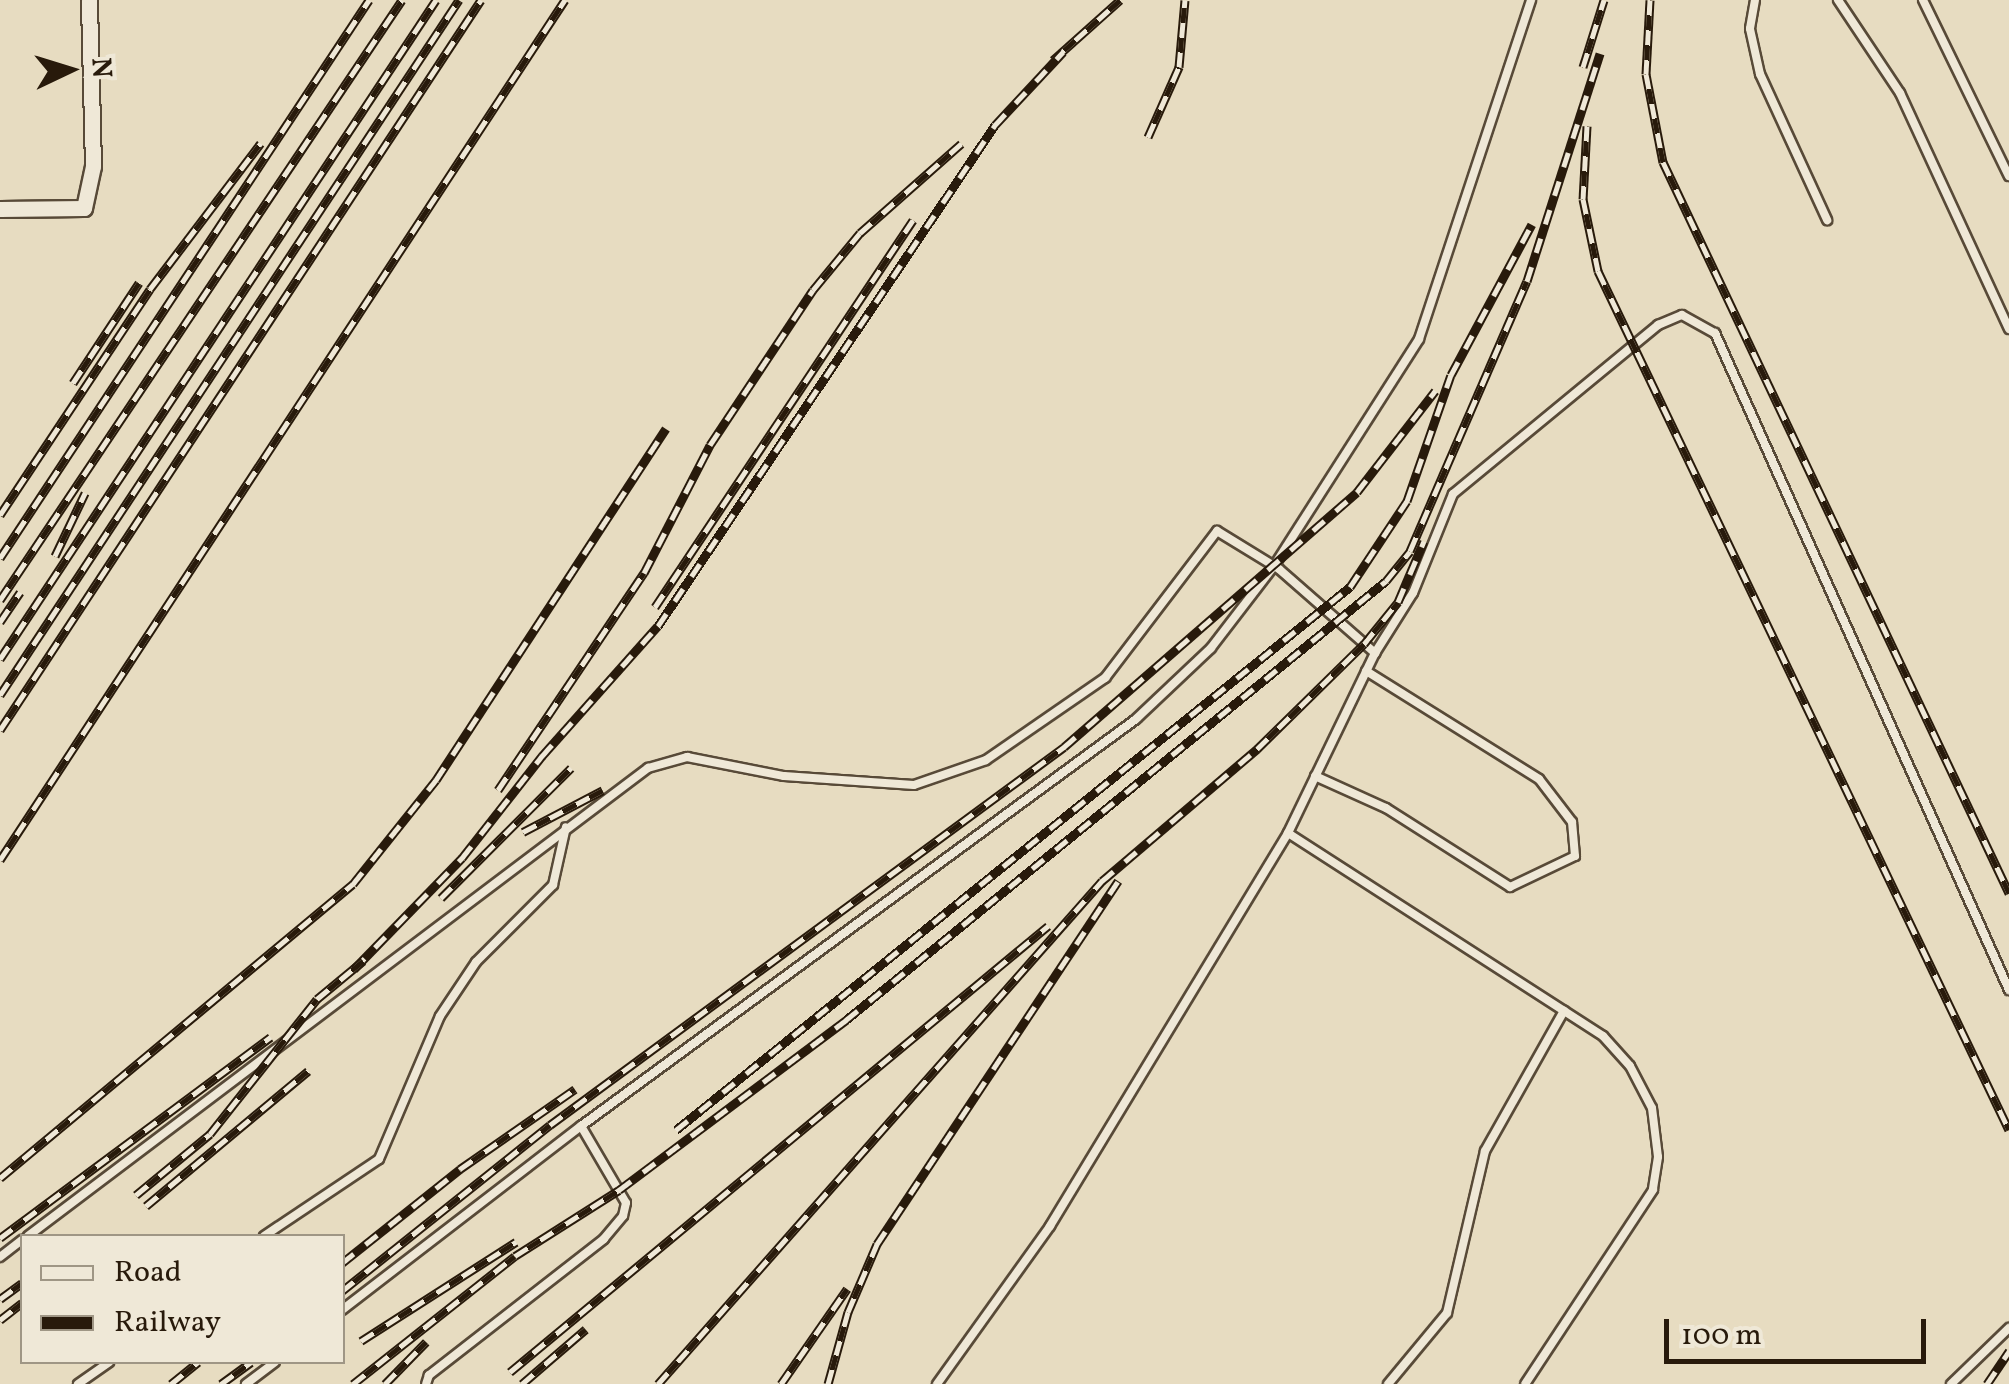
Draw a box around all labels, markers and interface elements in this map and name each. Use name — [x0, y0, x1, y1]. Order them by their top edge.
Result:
north arrow — [20, 20, 120, 120]
text: N — [80, 56, 121, 79]
legend — [20, 1234, 345, 1364]
text: Road — [114, 1252, 182, 1294]
scale bar — [1669, 1299, 1932, 1361]
text: Railway — [114, 1302, 221, 1344]
text: 100 m — [1681, 1315, 1762, 1357]

